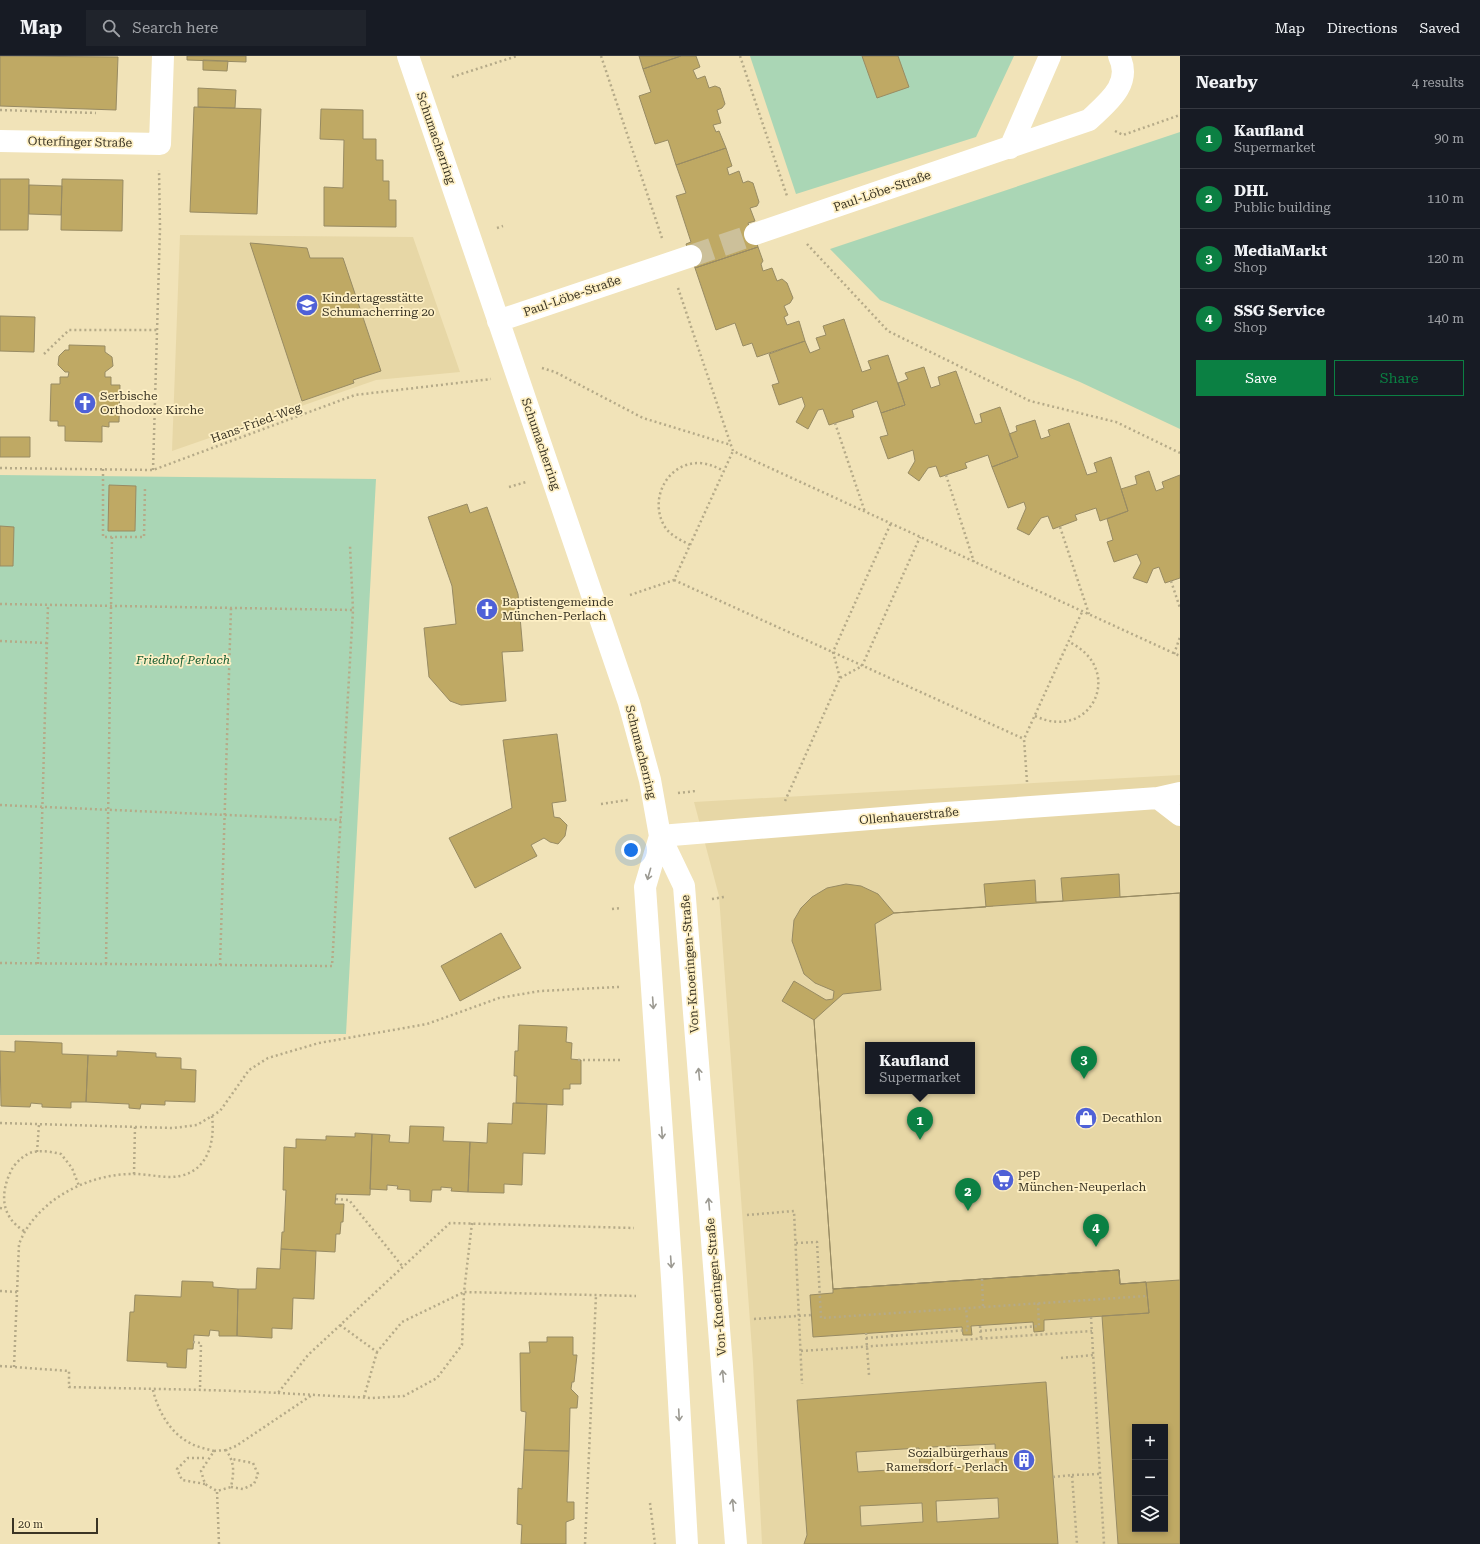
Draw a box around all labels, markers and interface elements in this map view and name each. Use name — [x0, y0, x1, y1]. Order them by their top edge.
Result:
search box — [86, 10, 366, 46]
text: Map — [20, 16, 62, 39]
icon: search — [100, 17, 122, 39]
text: Search here — [132, 19, 218, 37]
text: Map — [1275, 20, 1305, 36]
text: Directions — [1327, 20, 1397, 36]
text: Saved — [1419, 20, 1460, 36]
text: Nearby — [1196, 72, 1258, 92]
text: 4 results — [1412, 75, 1464, 90]
street label: Schumacherring — [414, 90, 458, 186]
text: Kaufland — [1234, 122, 1304, 140]
text: 1 — [1205, 131, 1213, 146]
text: 90 m — [1434, 131, 1464, 146]
street label: Otterfinger Straße — [28, 134, 133, 150]
text: Supermarket — [1234, 140, 1315, 155]
street label: Paul-Löbe-Straße — [831, 168, 933, 214]
text: DHL — [1234, 182, 1268, 200]
text: 2 — [1205, 191, 1213, 206]
text: 110 m — [1427, 191, 1464, 206]
text: Public building — [1234, 200, 1331, 215]
text: MediaMarkt — [1234, 242, 1327, 260]
text: 3 — [1205, 251, 1213, 266]
text: 120 m — [1427, 251, 1464, 266]
text: Shop — [1234, 260, 1267, 275]
street label: Paul-Löbe-Straße — [521, 273, 623, 319]
place label: Kindertagesstätte Schumacherring 20 — [322, 291, 435, 319]
school or university icon: Kindertagesstätte Schumacherring 20 — [294, 292, 320, 318]
text: SSG Service — [1234, 302, 1325, 320]
text: 4 — [1205, 311, 1213, 326]
text: 140 m — [1427, 311, 1464, 326]
text: Shop — [1234, 320, 1267, 335]
button: Save — [1196, 360, 1326, 396]
button: Share — [1334, 360, 1464, 396]
place label: Serbische Orthodoxe Kirche — [100, 389, 204, 417]
church icon: Serbische Orthodoxe Kirche — [72, 390, 98, 416]
street label: Schumacherring — [519, 396, 563, 492]
street label: Hans-Fried-Weg — [209, 400, 303, 446]
place label: Baptistengemeinde München-Perlach — [502, 595, 614, 623]
church icon: Baptistengemeinde München-Perlach — [474, 596, 500, 622]
park label: Friedhof Perlach — [135, 653, 230, 667]
street label: Schumacherring — [623, 704, 659, 800]
street label: Ollenhauerstraße — [859, 805, 960, 827]
your location — [621, 840, 641, 860]
one-way arrow — [645, 867, 652, 880]
street label: Von-Knoeringen-Straße — [678, 894, 702, 1034]
one-way arrow — [650, 996, 657, 1009]
popup — [865, 1042, 975, 1094]
pin: 3 — [1071, 1046, 1097, 1079]
text: Kaufland — [879, 1052, 949, 1070]
one-way arrow — [696, 1068, 703, 1081]
text: Supermarket — [879, 1070, 961, 1085]
shop icon: Decathlon — [1073, 1105, 1099, 1131]
pin: 1 — [907, 1107, 933, 1140]
place label: Decathlon — [1102, 1111, 1162, 1125]
one-way arrow — [659, 1126, 666, 1139]
place label: pep München-Neuperlach — [1018, 1166, 1146, 1194]
supermarket icon: pep München-Neuperlach — [990, 1167, 1016, 1193]
pin: 2 — [955, 1178, 981, 1211]
one-way arrow — [706, 1198, 713, 1211]
pin: 4 — [1083, 1214, 1109, 1247]
street label: Von-Knoeringen-Straße — [703, 1217, 729, 1357]
one-way arrow — [668, 1255, 675, 1268]
one-way arrow — [720, 1370, 727, 1383]
one-way arrow — [676, 1408, 683, 1421]
map controls — [1132, 1424, 1168, 1532]
button: + — [1132, 1424, 1168, 1460]
place label: Sozialbürgerhaus Ramersdorf - Perlach — [886, 1446, 1008, 1474]
building icon: Sozialbürgerhaus Ramersdorf - Perlach — [1011, 1447, 1037, 1473]
button: − — [1132, 1460, 1168, 1496]
button: layers — [1132, 1496, 1168, 1532]
one-way arrow — [730, 1499, 737, 1512]
scale bar — [12, 1516, 98, 1535]
text: 20 m — [18, 1518, 43, 1531]

